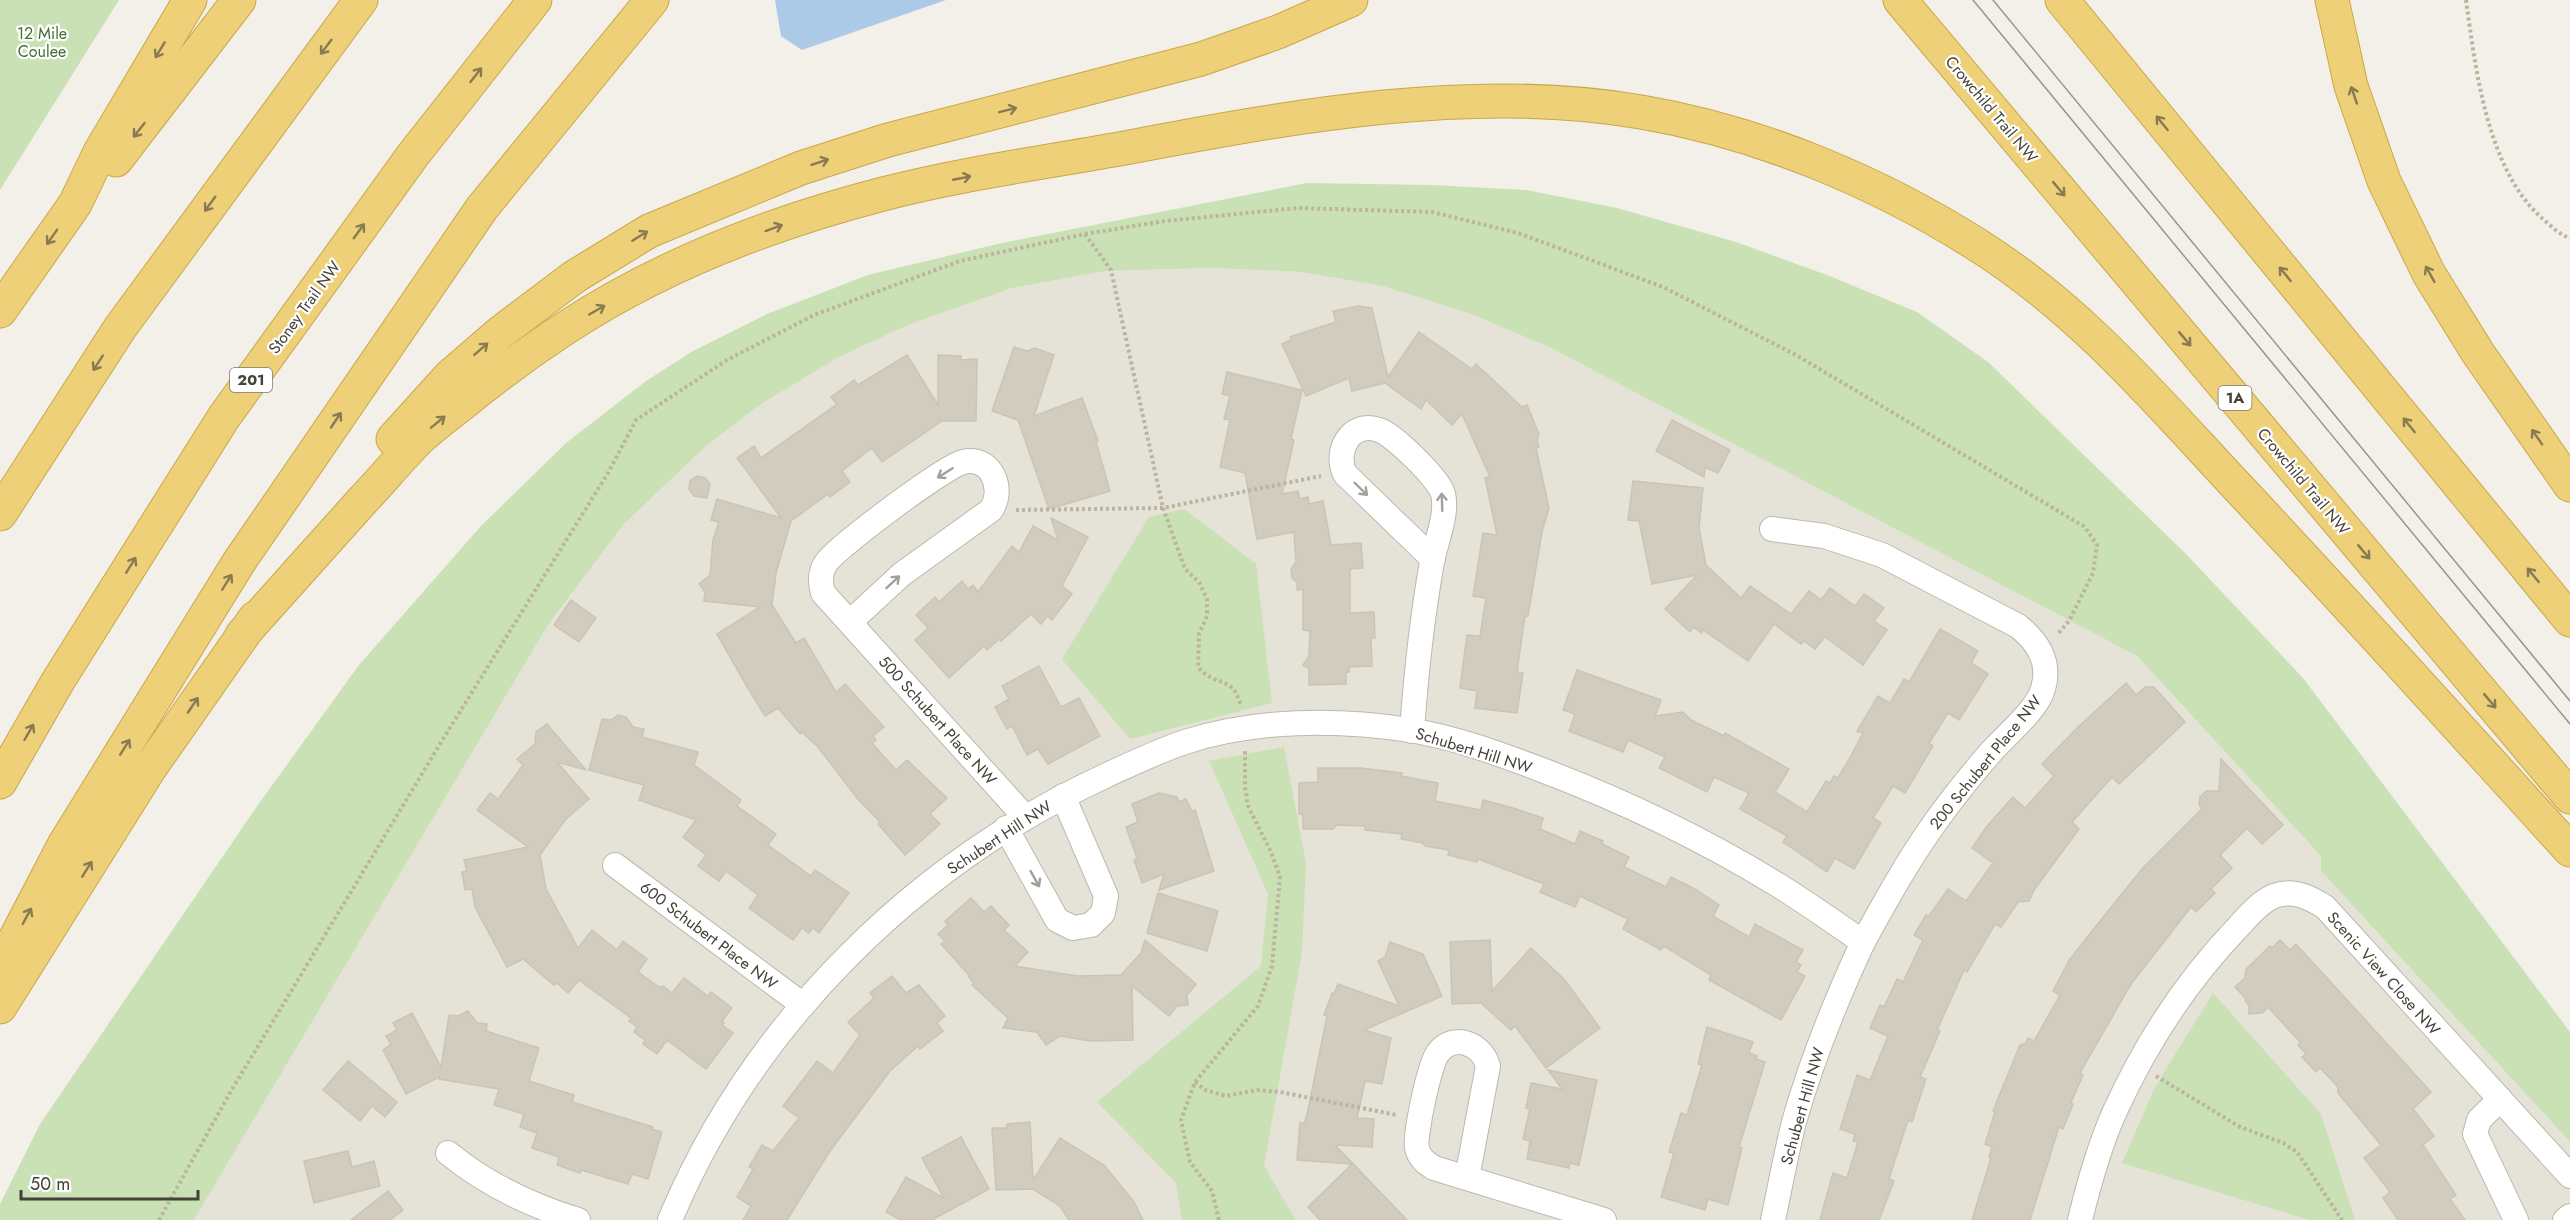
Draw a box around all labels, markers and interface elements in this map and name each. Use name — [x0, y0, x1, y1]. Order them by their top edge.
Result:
park label: 12 Mile Coulee — [17, 22, 67, 63]
one-way arrow — [320, 38, 333, 54]
one-way arrow — [154, 41, 166, 58]
street label: Crowchild Trail NW — [1940, 51, 2043, 168]
one-way arrow — [469, 67, 482, 83]
one-way arrow — [2348, 86, 2359, 105]
one-way arrow — [998, 104, 1017, 116]
one-way arrow — [2155, 116, 2169, 131]
one-way arrow — [133, 121, 146, 137]
one-way arrow — [810, 156, 829, 167]
one-way arrow — [951, 172, 971, 183]
one-way arrow — [2053, 181, 2066, 197]
one-way arrow — [204, 195, 217, 211]
one-way arrow — [764, 221, 782, 232]
one-way arrow — [352, 223, 365, 239]
one-way arrow — [46, 228, 58, 244]
one-way arrow — [631, 230, 648, 242]
street label: Stoney Trail NW — [263, 256, 346, 358]
one-way arrow — [2279, 266, 2292, 282]
one-way arrow — [2424, 266, 2435, 284]
one-way arrow — [588, 303, 605, 315]
one-way arrow — [2178, 331, 2192, 346]
one-way arrow — [473, 342, 488, 356]
one-way arrow — [91, 354, 104, 371]
road number: 201 — [230, 368, 272, 392]
road number: 1A — [2218, 386, 2252, 410]
one-way arrow — [330, 412, 342, 429]
one-way arrow — [430, 416, 446, 429]
one-way arrow — [2403, 417, 2416, 433]
street label: Crowchild Trail NW — [2252, 423, 2355, 540]
one-way arrow — [2531, 430, 2543, 446]
one-way arrow — [937, 467, 954, 479]
one-way arrow — [1353, 482, 1368, 497]
one-way arrow — [1437, 492, 1448, 512]
one-way arrow — [2358, 544, 2371, 560]
one-way arrow — [125, 558, 137, 574]
one-way arrow — [2526, 568, 2540, 583]
one-way arrow — [222, 574, 234, 591]
one-way arrow — [885, 575, 900, 589]
street label: 500 Schubert Place NW — [873, 651, 1002, 790]
street label: 200 Schubert Place NW — [1924, 690, 2047, 834]
one-way arrow — [2483, 693, 2497, 708]
one-way arrow — [187, 697, 200, 714]
street label: Schubert Hill NW — [1413, 722, 1535, 779]
one-way arrow — [23, 724, 35, 741]
one-way arrow — [118, 739, 131, 756]
street label: Schubert Hill NW — [942, 795, 1056, 880]
one-way arrow — [82, 861, 94, 878]
one-way arrow — [1029, 871, 1041, 888]
street label: 600 Schubert Place NW — [635, 876, 782, 995]
street label: Scenic View Close NW — [2322, 906, 2446, 1040]
one-way arrow — [22, 908, 33, 926]
street label: Schubert Hill NW — [1775, 1045, 1830, 1167]
scale bar — [21, 1163, 198, 1201]
text: 50 m — [30, 1171, 70, 1197]

